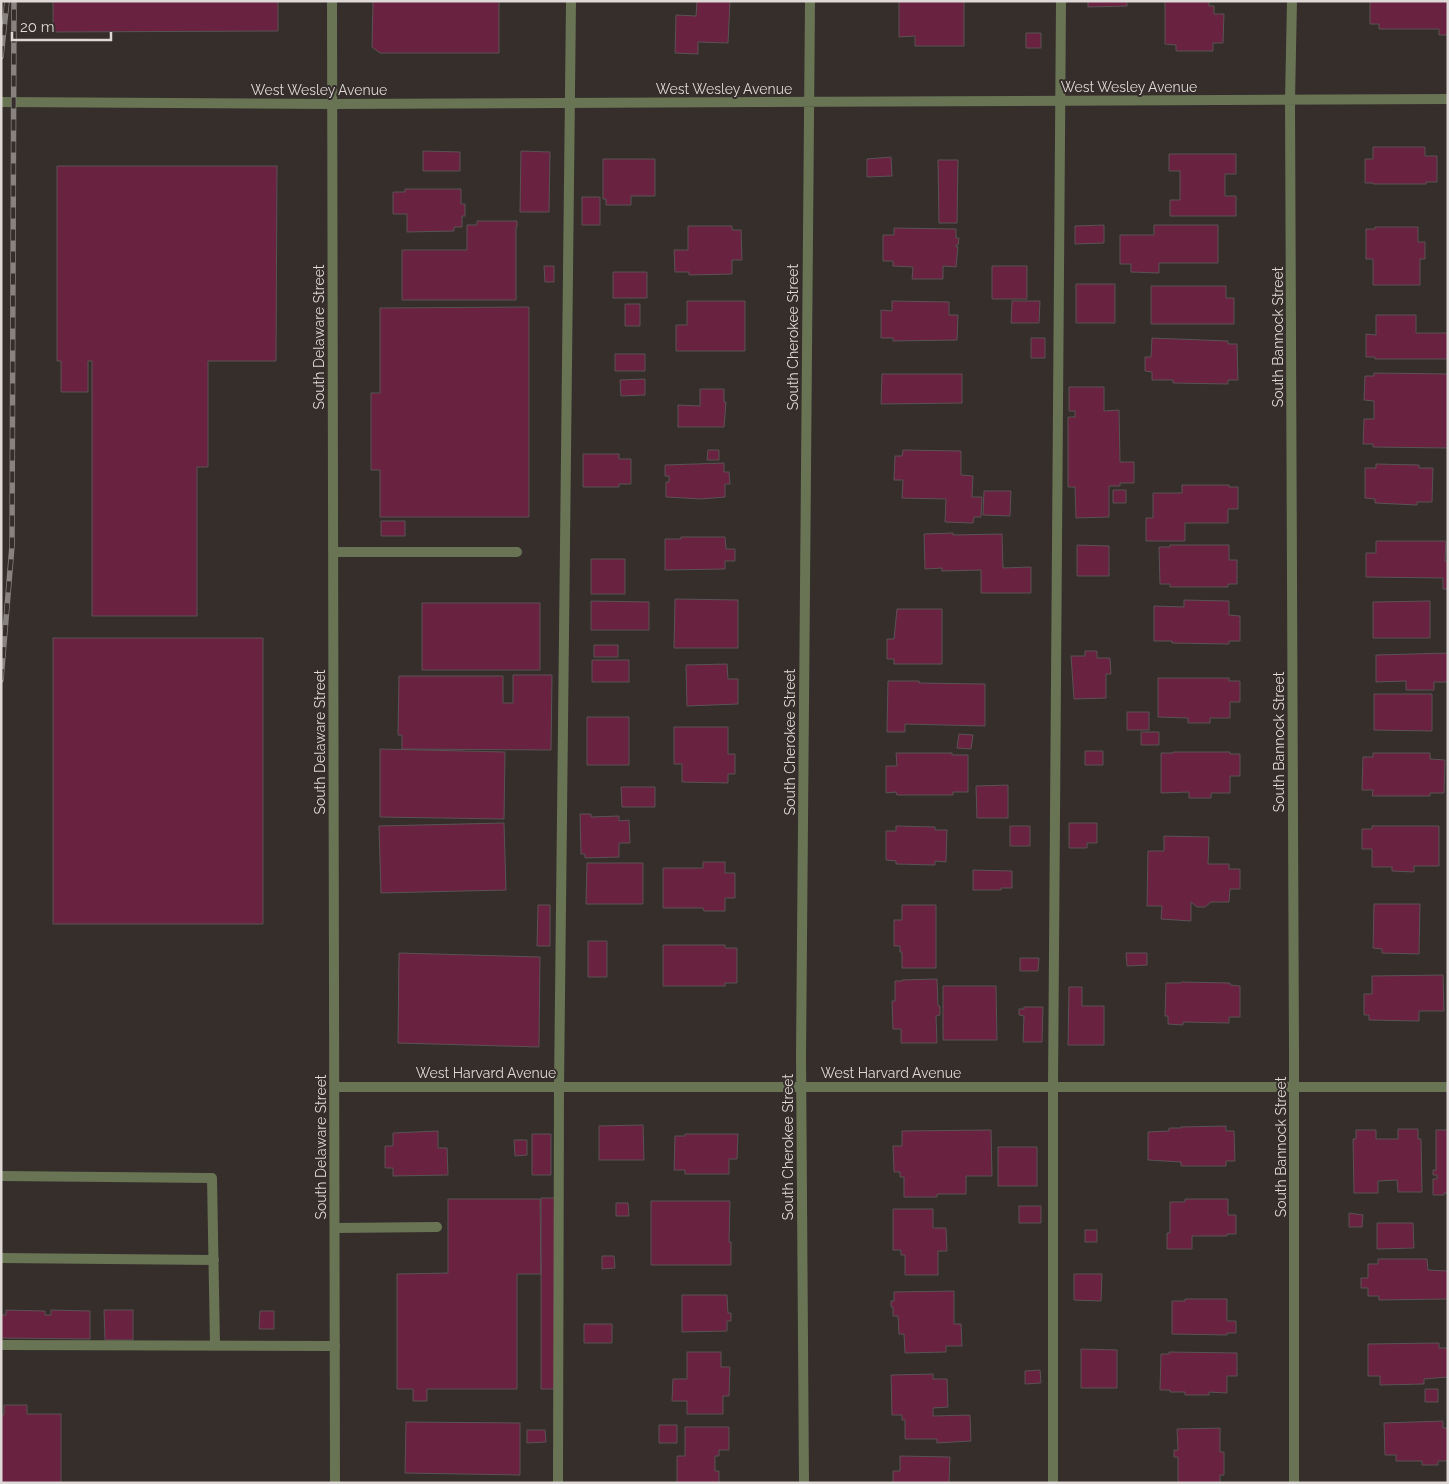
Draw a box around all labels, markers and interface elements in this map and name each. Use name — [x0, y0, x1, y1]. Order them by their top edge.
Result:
scale bar — [12, 10, 111, 42]
text: 20 m — [20, 18, 55, 36]
street label: West Wesley Avenue — [1061, 79, 1197, 95]
street label: West Wesley Avenue — [656, 81, 792, 97]
street label: West Wesley Avenue — [251, 82, 387, 98]
street label: South Cherokee Street — [785, 263, 801, 410]
street label: South Delaware Street — [311, 264, 327, 410]
street label: South Bannock Street — [1270, 266, 1286, 407]
street label: South Cherokee Street — [782, 668, 798, 815]
street label: South Delaware Street — [312, 669, 328, 815]
street label: South Bannock Street — [1271, 671, 1287, 812]
street label: West Harvard Avenue — [416, 1065, 556, 1081]
street label: West Harvard Avenue — [821, 1065, 961, 1081]
street label: South Cherokee Street — [780, 1073, 796, 1220]
street label: South Delaware Street — [313, 1074, 329, 1220]
street label: South Bannock Street — [1273, 1076, 1289, 1217]

